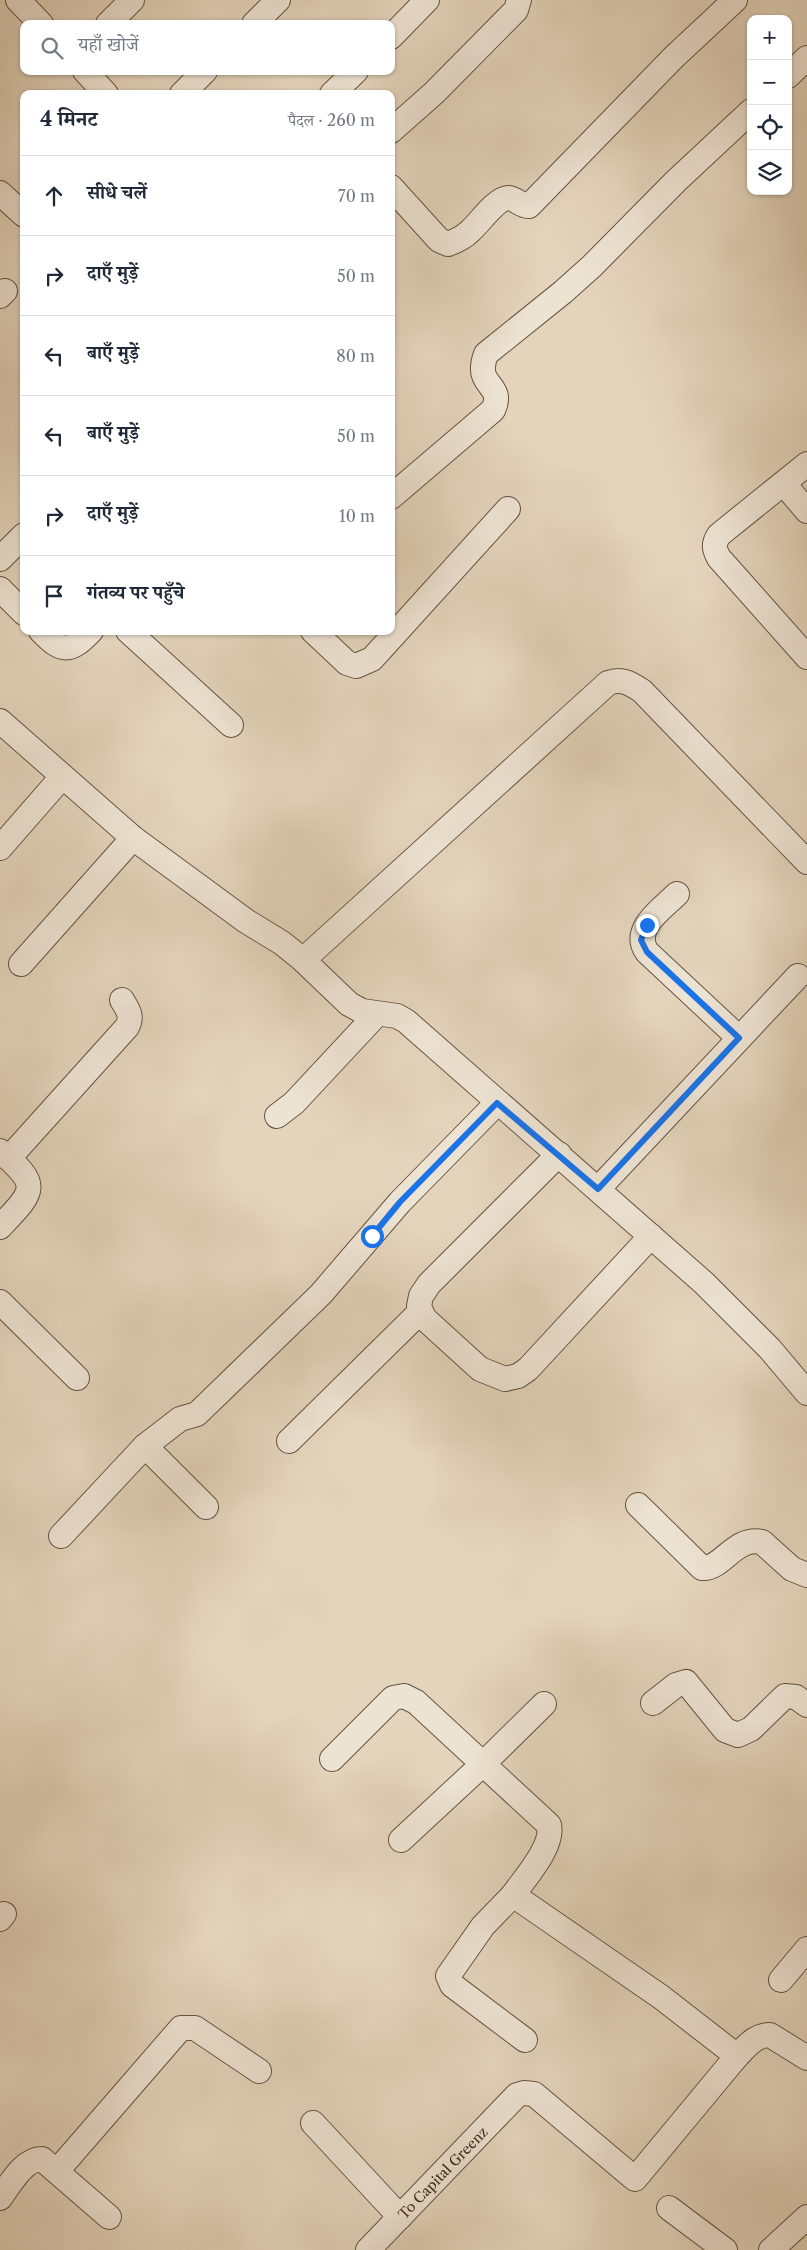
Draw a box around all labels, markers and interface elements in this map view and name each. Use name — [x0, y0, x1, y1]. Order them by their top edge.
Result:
map controls — [747, 15, 792, 195]
button: + — [747, 15, 792, 60]
search box — [20, 20, 395, 75]
text: यहाँ खोजें — [78, 33, 139, 56]
icon: search — [38, 34, 66, 62]
button: − — [747, 60, 792, 105]
button: locate — [747, 105, 792, 150]
text: 4 मिनट — [40, 106, 98, 131]
text: पैदल · 260 m — [288, 110, 375, 130]
button: layers — [747, 150, 792, 195]
text: सीधे चलें — [87, 181, 147, 204]
icon: ahead — [40, 182, 68, 210]
text: 70 m — [338, 186, 375, 206]
text: दाएँ मुड़ें — [87, 261, 138, 284]
icon: right — [40, 262, 68, 290]
text: 50 m — [337, 266, 375, 286]
text: बाएँ मुड़ें — [87, 341, 139, 364]
icon: left — [40, 342, 68, 370]
text: 80 m — [336, 346, 375, 366]
text: बाएँ मुड़ें — [87, 421, 139, 444]
icon: left — [40, 422, 68, 450]
text: 50 m — [337, 426, 375, 446]
text: दाएँ मुड़ें — [87, 501, 138, 524]
icon: right — [40, 502, 68, 530]
text: 10 m — [339, 506, 375, 526]
text: गंतव्य पर पहुँचे — [87, 581, 184, 604]
icon: arrive — [40, 582, 68, 610]
route end — [636, 914, 659, 937]
route start — [361, 1225, 384, 1248]
street label: To Capital Greenz — [394, 2123, 492, 2223]

